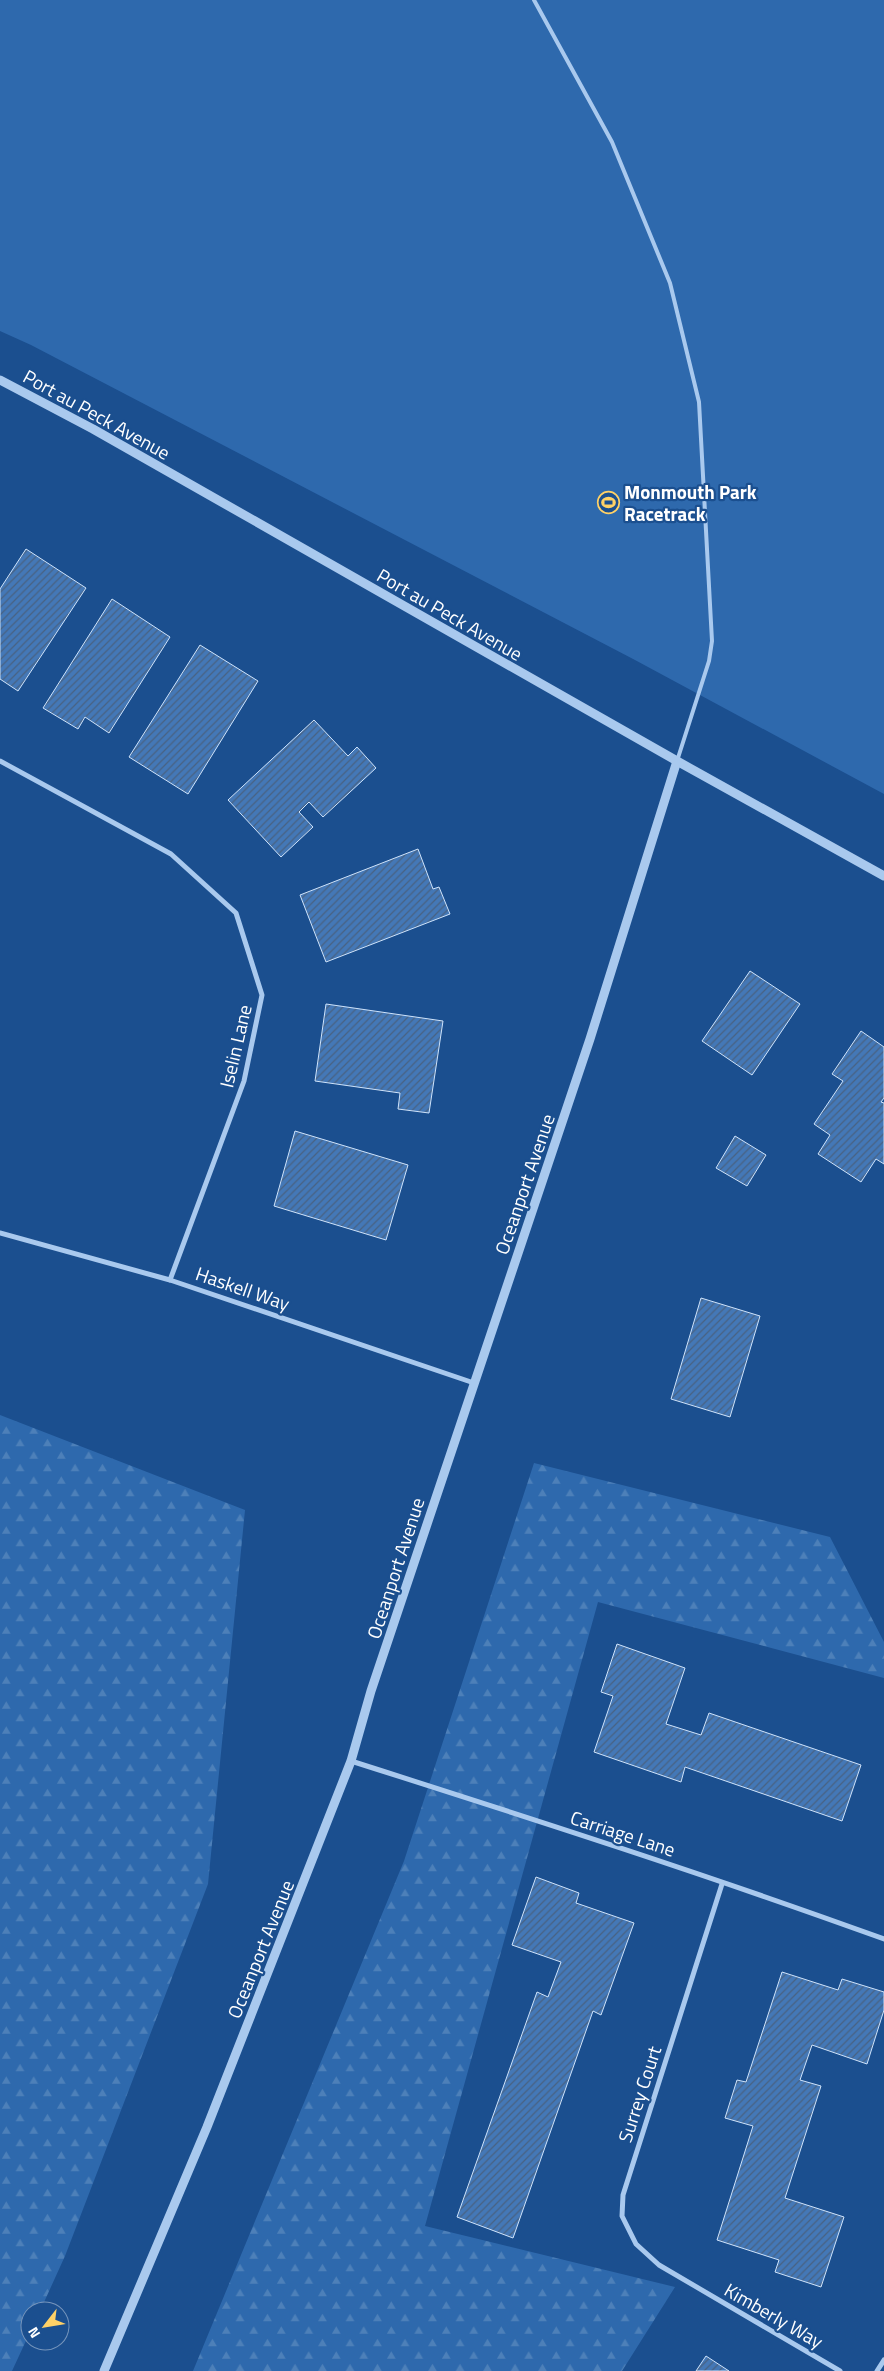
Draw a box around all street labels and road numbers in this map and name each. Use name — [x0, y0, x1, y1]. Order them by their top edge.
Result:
street label: Port au Peck Avenue — [18, 362, 176, 466]
street label: Port au Peck Avenue — [372, 560, 528, 668]
street label: Iselin Lane — [211, 1002, 259, 1090]
street label: Oceanport Avenue — [486, 1110, 562, 1258]
street label: Haskell Way — [192, 1258, 294, 1318]
street label: Oceanport Avenue — [359, 1494, 431, 1642]
street label: Carriage Lane — [567, 1802, 679, 1864]
street label: Oceanport Avenue — [219, 1875, 301, 2023]
street label: Surrey Court — [610, 2042, 668, 2146]
street label: Kimberly Way — [719, 2275, 829, 2355]

